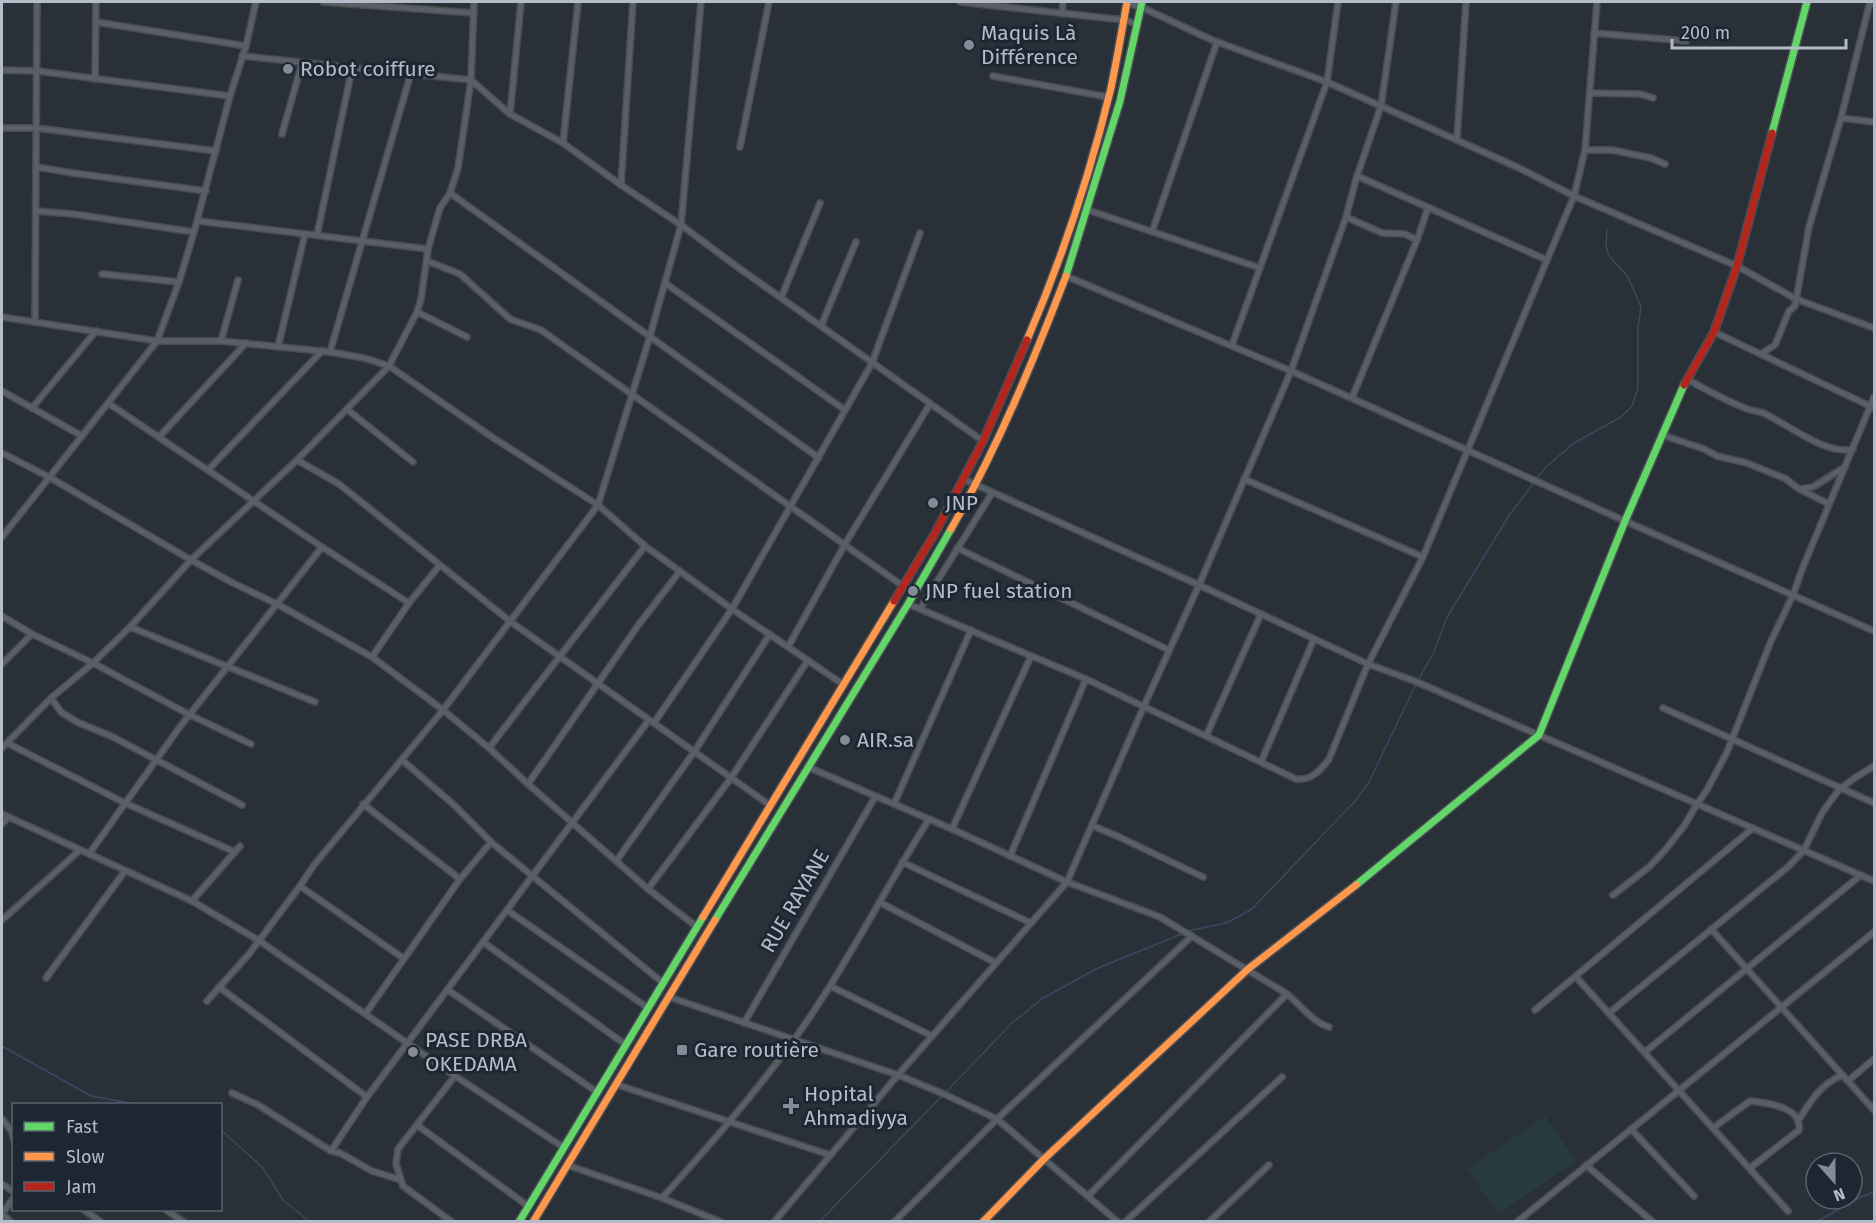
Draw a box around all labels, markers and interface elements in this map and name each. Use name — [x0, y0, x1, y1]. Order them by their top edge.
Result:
scale bar — [1672, 12, 1846, 50]
place label: Maquis Là Différence — [981, 20, 1078, 70]
text: 200 m — [1681, 22, 1730, 44]
marker: Maquis Là Différence — [962, 38, 976, 52]
place label: Robot coiffure — [300, 56, 436, 82]
marker: Robot coiffure — [281, 62, 295, 76]
place label: JNP — [945, 490, 978, 516]
marker: JNP — [926, 496, 940, 510]
place label: JNP fuel station — [925, 578, 1073, 604]
marker: JNP fuel station — [906, 584, 920, 598]
place label: AIR.sa — [857, 727, 914, 753]
marker: AIR.sa — [838, 733, 852, 747]
street label: RUE RAYANE — [755, 845, 835, 957]
place label: PASE DRBA OKEDAMA — [425, 1027, 527, 1077]
place label: Gare routière — [694, 1037, 819, 1063]
marker: Gare routière — [675, 1043, 689, 1057]
marker: PASE DRBA OKEDAMA — [406, 1045, 420, 1059]
place label: Hopital Ahmadiyya — [804, 1081, 908, 1131]
marker: Hopital Ahmadiyya — [782, 1097, 800, 1115]
legend — [12, 1103, 222, 1211]
text: Fast — [66, 1116, 99, 1138]
text: Slow — [66, 1146, 105, 1168]
north arrow — [1804, 1151, 1864, 1211]
text: Jam — [66, 1176, 97, 1198]
text: N — [1831, 1184, 1848, 1205]

